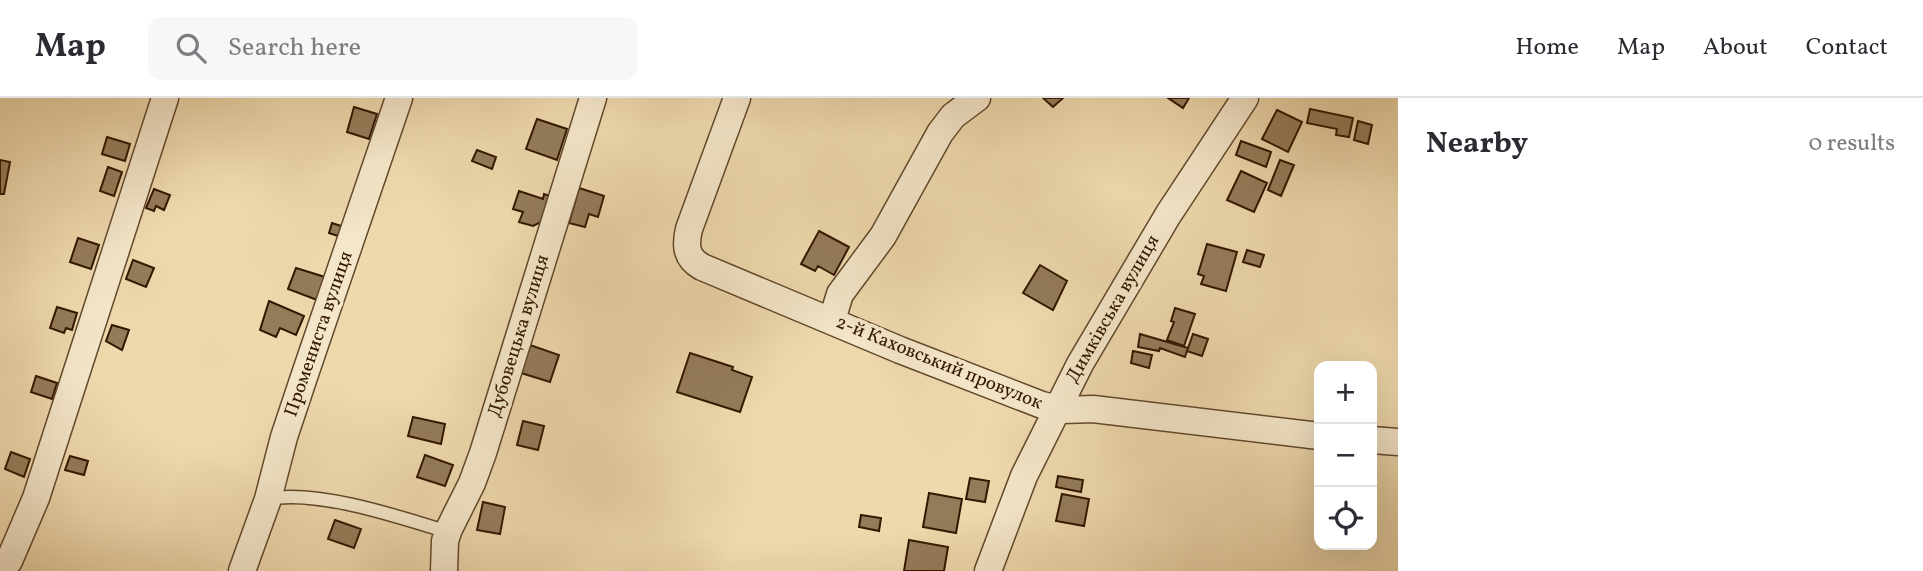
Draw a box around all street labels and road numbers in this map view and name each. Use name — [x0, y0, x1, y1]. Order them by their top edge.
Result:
street label: Димківська вулиця — [1060, 230, 1166, 388]
street label: Промениста вулиця — [278, 248, 360, 420]
street label: Дубовецька вулиця — [482, 251, 556, 421]
street label: 2-й Каховський провулок — [832, 310, 1046, 416]

